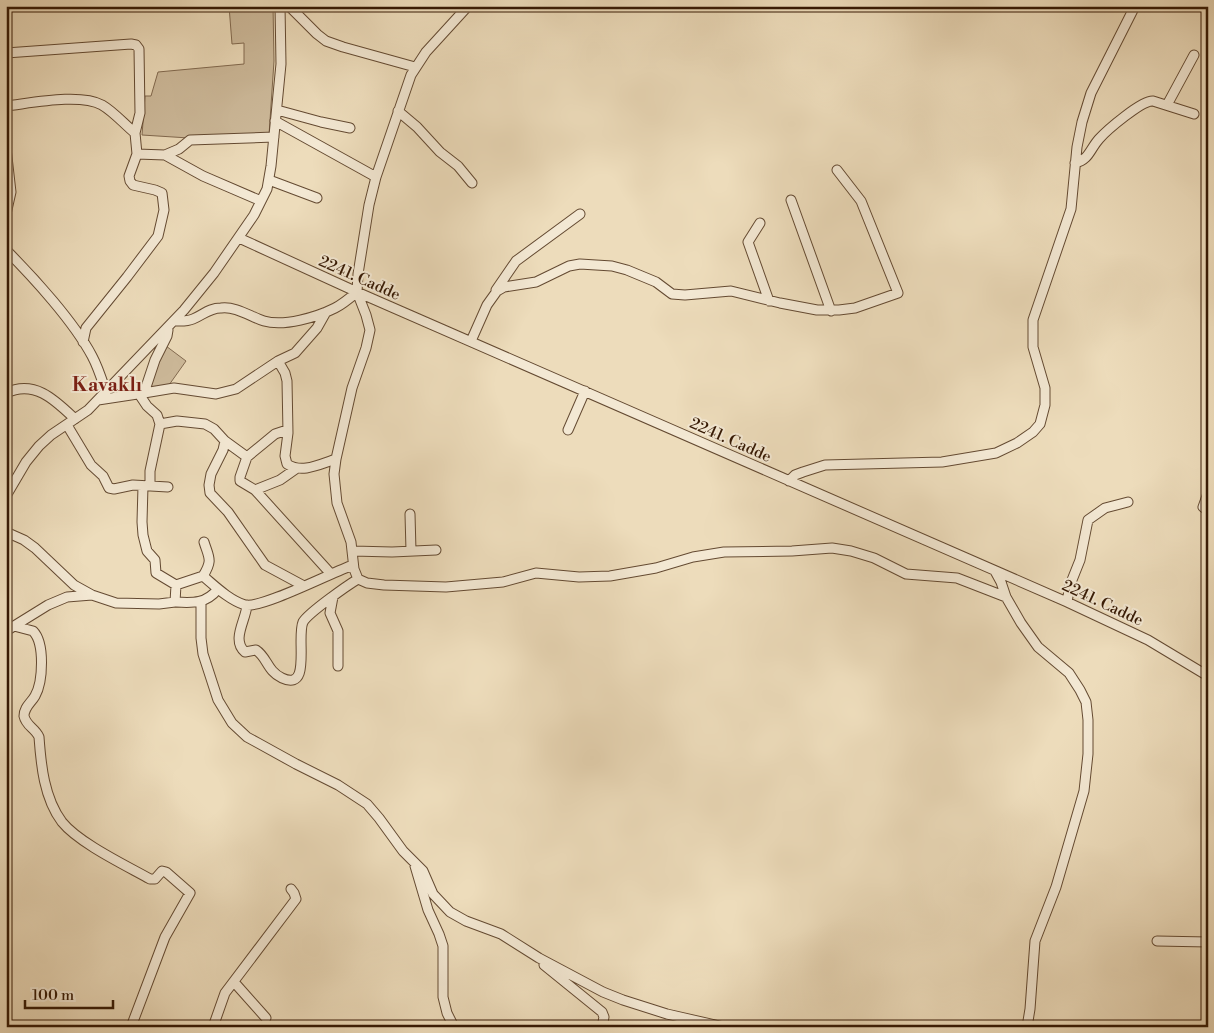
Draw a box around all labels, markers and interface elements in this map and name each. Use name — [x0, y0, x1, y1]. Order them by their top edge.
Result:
street label: 2241. Cadde — [316, 251, 404, 305]
district label: Kavaklı — [72, 373, 142, 397]
street label: 2241. Cadde — [687, 413, 775, 467]
street label: 2241. Cadde — [1059, 575, 1146, 630]
scale bar — [25, 978, 112, 1010]
text: 100 m — [32, 986, 74, 1005]

